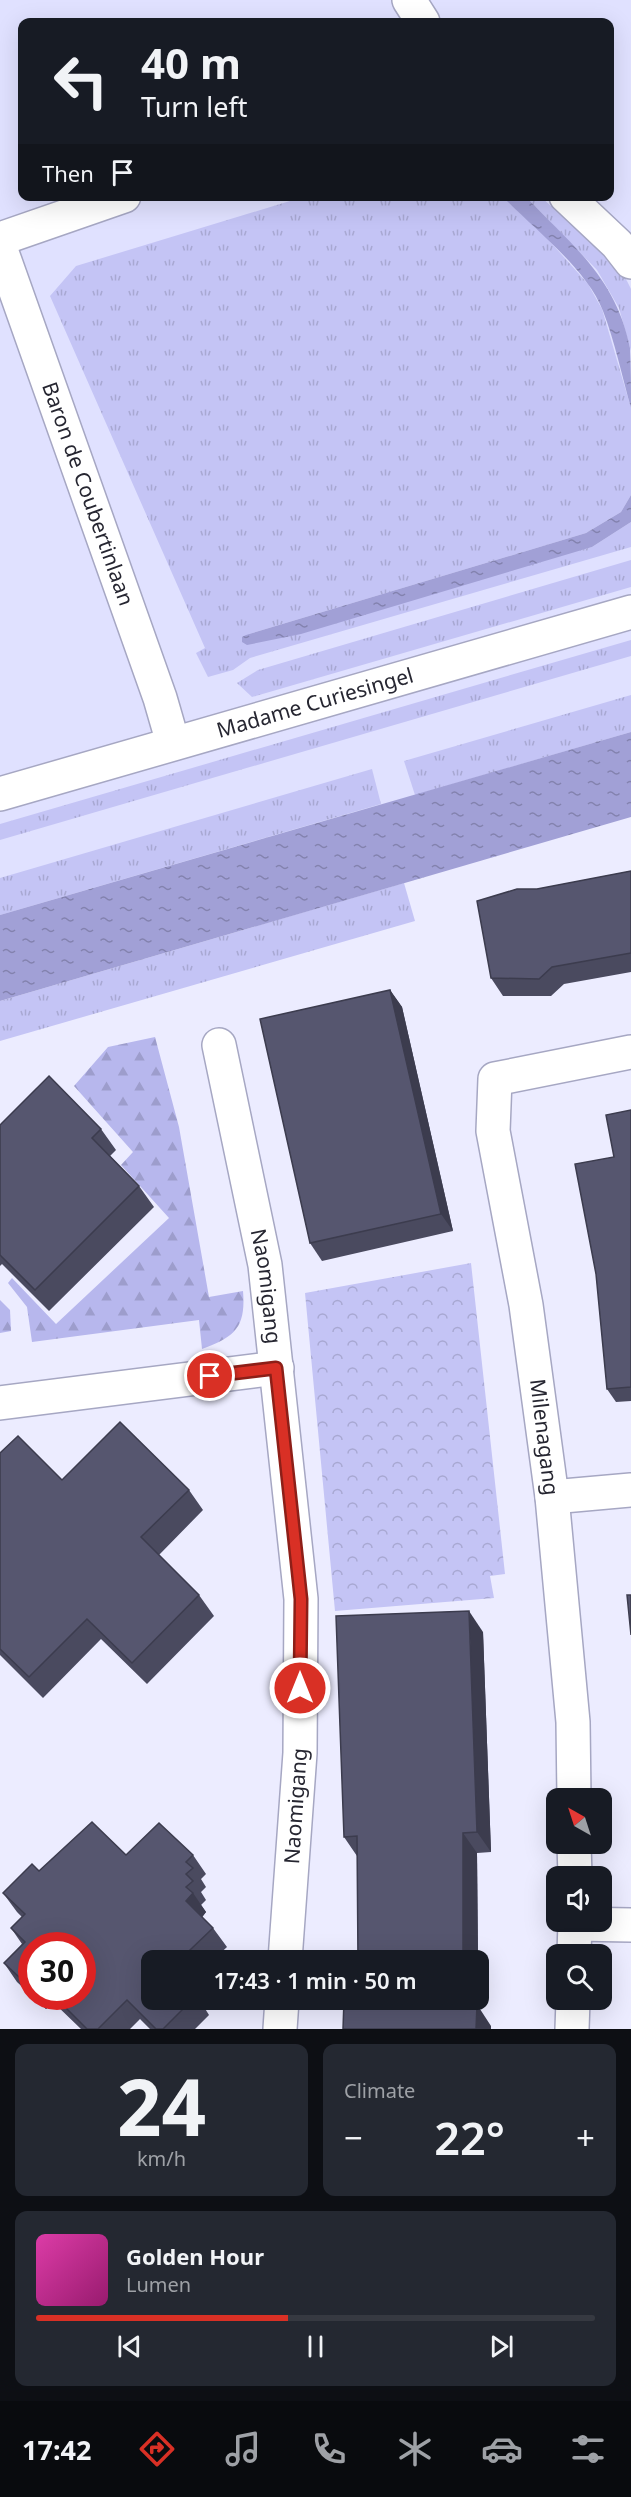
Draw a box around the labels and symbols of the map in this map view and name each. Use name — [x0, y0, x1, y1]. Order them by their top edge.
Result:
street label: Baron de Coubertinlaan — [36, 378, 141, 609]
street label: Madame Curiesingel — [213, 661, 416, 744]
street label: Naomigang — [245, 1226, 288, 1345]
pin — [184, 1350, 235, 1401]
street label: Milenagang — [524, 1377, 566, 1497]
position arrow — [268, 1656, 332, 1720]
street label: Naomigang — [277, 1747, 313, 1865]
north arrow — [546, 1788, 612, 1854]
speed limit sign: 30 — [18, 1932, 96, 2010]

